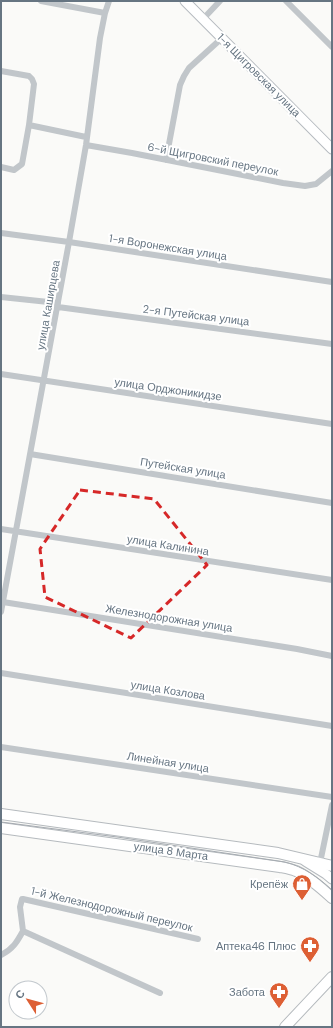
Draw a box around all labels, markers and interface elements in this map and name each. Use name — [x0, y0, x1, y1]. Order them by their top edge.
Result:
street label: 1-я Щигровская улица — [214, 30, 304, 120]
street label: 6-й Щигровский переулок — [146, 139, 280, 179]
street label: 1-я Воронежская улица — [108, 231, 229, 263]
street label: улица Каширцева — [33, 258, 63, 351]
street label: 2-я Путейская улица — [142, 301, 251, 329]
street label: улица Орджоникидзе — [113, 375, 223, 403]
street label: Путейская улица — [139, 454, 228, 482]
street label: улица Калинина — [126, 532, 211, 559]
street label: Железнодорожная улица — [104, 601, 234, 635]
street label: улица Козлова — [130, 677, 207, 703]
street label: Линейная улица — [126, 749, 211, 776]
street label: улица 8 Марта — [133, 839, 210, 863]
shop icon: Крепёж — [291, 873, 313, 901]
place label: Крепёж — [250, 877, 289, 891]
street label: 1-й Железнодорожный переулок — [30, 884, 194, 934]
pharmacy icon: Аптека46 Плюс — [299, 935, 321, 963]
place label: Аптека46 Плюс — [216, 939, 296, 953]
north arrow — [8, 980, 48, 1020]
pharmacy icon: Забота — [268, 981, 290, 1009]
place label: Забота — [229, 985, 266, 999]
text: С — [12, 987, 28, 1001]

